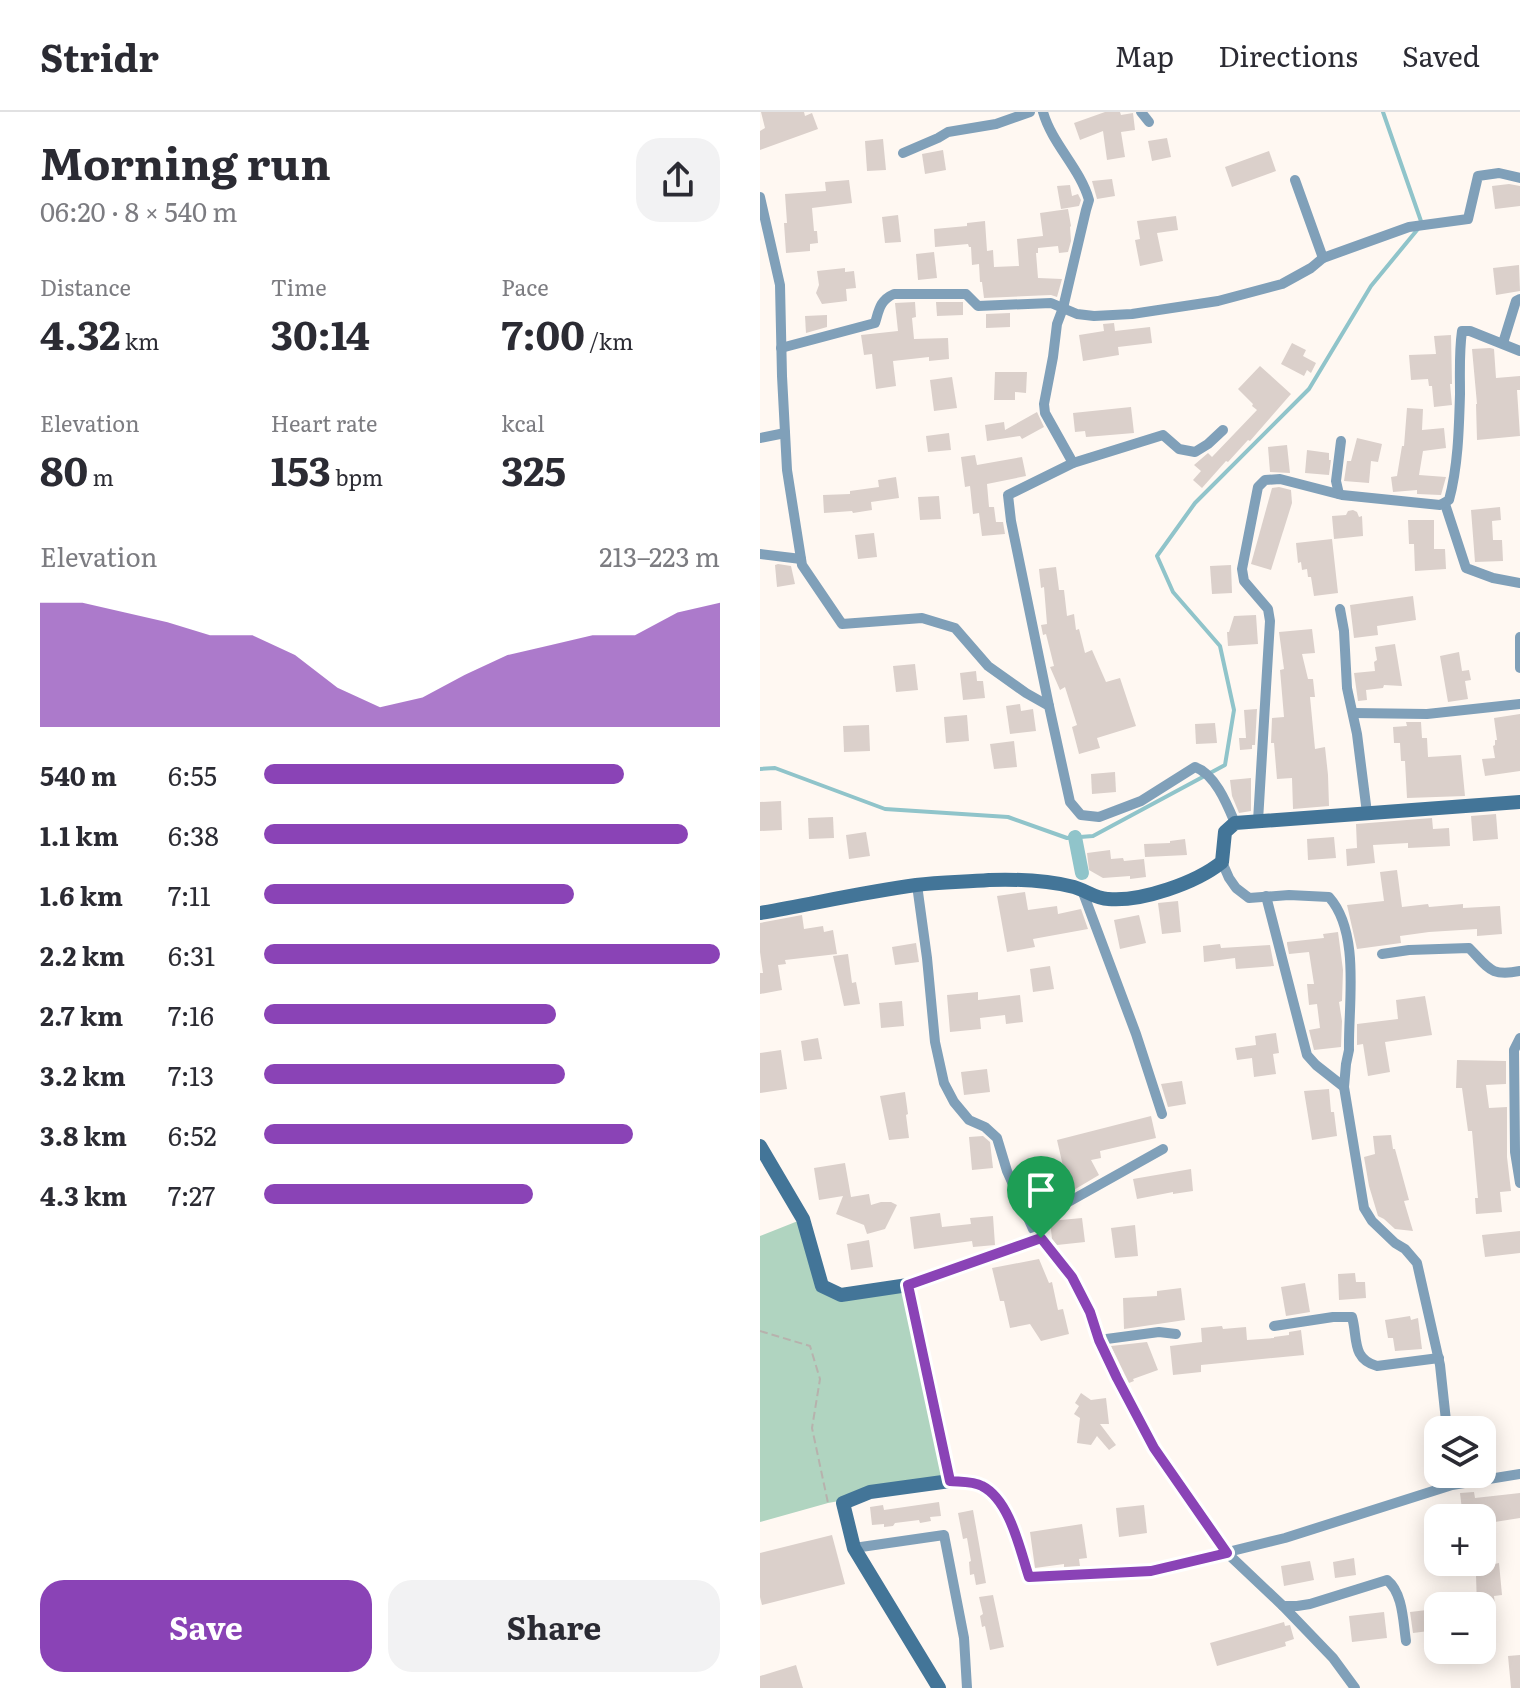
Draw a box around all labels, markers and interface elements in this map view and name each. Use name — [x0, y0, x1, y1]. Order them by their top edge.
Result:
text: Stridr — [40, 27, 159, 84]
text: Map — [1115, 34, 1174, 76]
text: Directions — [1218, 34, 1358, 76]
text: Saved — [1402, 34, 1480, 76]
text: Morning run — [40, 128, 331, 194]
button: share — [636, 138, 720, 222]
text: 06:20 · 8 × 540 m — [40, 191, 238, 230]
text: Distance — [40, 270, 131, 303]
text: Time — [271, 270, 327, 303]
text: Pace — [501, 270, 549, 303]
text: 4.32 — [40, 303, 120, 362]
text: 30:14 — [271, 303, 370, 362]
text: 7:00 — [501, 303, 585, 362]
text: km — [120, 324, 159, 357]
text: /km — [585, 324, 633, 357]
text: Elevation — [40, 406, 139, 439]
text: Heart rate — [271, 406, 377, 439]
text: kcal — [501, 406, 545, 439]
text: 80 — [40, 439, 88, 498]
text: 153 — [271, 439, 331, 498]
text: 325 — [501, 439, 566, 498]
text: m — [88, 460, 114, 493]
text: bpm — [331, 460, 383, 493]
text: Elevation — [40, 536, 158, 575]
text: 213–223 m — [599, 536, 720, 575]
text: 540 m — [40, 755, 117, 794]
text: 6:55 — [168, 755, 217, 794]
text: 1.1 km — [40, 815, 119, 854]
text: 6:38 — [168, 815, 219, 854]
text: 1.6 km — [40, 875, 123, 914]
text: 7:11 — [168, 875, 210, 914]
text: 2.2 km — [40, 935, 125, 974]
text: 6:31 — [168, 935, 215, 974]
text: 2.7 km — [40, 995, 123, 1034]
text: 7:16 — [168, 995, 214, 1034]
text: 3.2 km — [40, 1055, 126, 1094]
text: 7:13 — [168, 1055, 214, 1094]
text: 3.8 km — [40, 1115, 127, 1154]
text: 6:52 — [168, 1115, 217, 1154]
pin — [1007, 1156, 1075, 1238]
icon: arrive — [1019, 1168, 1063, 1212]
text: 4.3 km — [40, 1175, 127, 1214]
text: 7:27 — [168, 1175, 215, 1214]
map controls — [1424, 1416, 1496, 1664]
button: layers — [1424, 1416, 1496, 1488]
button: + — [1424, 1504, 1496, 1576]
button: Save — [40, 1580, 372, 1672]
button: Share — [388, 1580, 720, 1672]
button: − — [1424, 1592, 1496, 1664]

